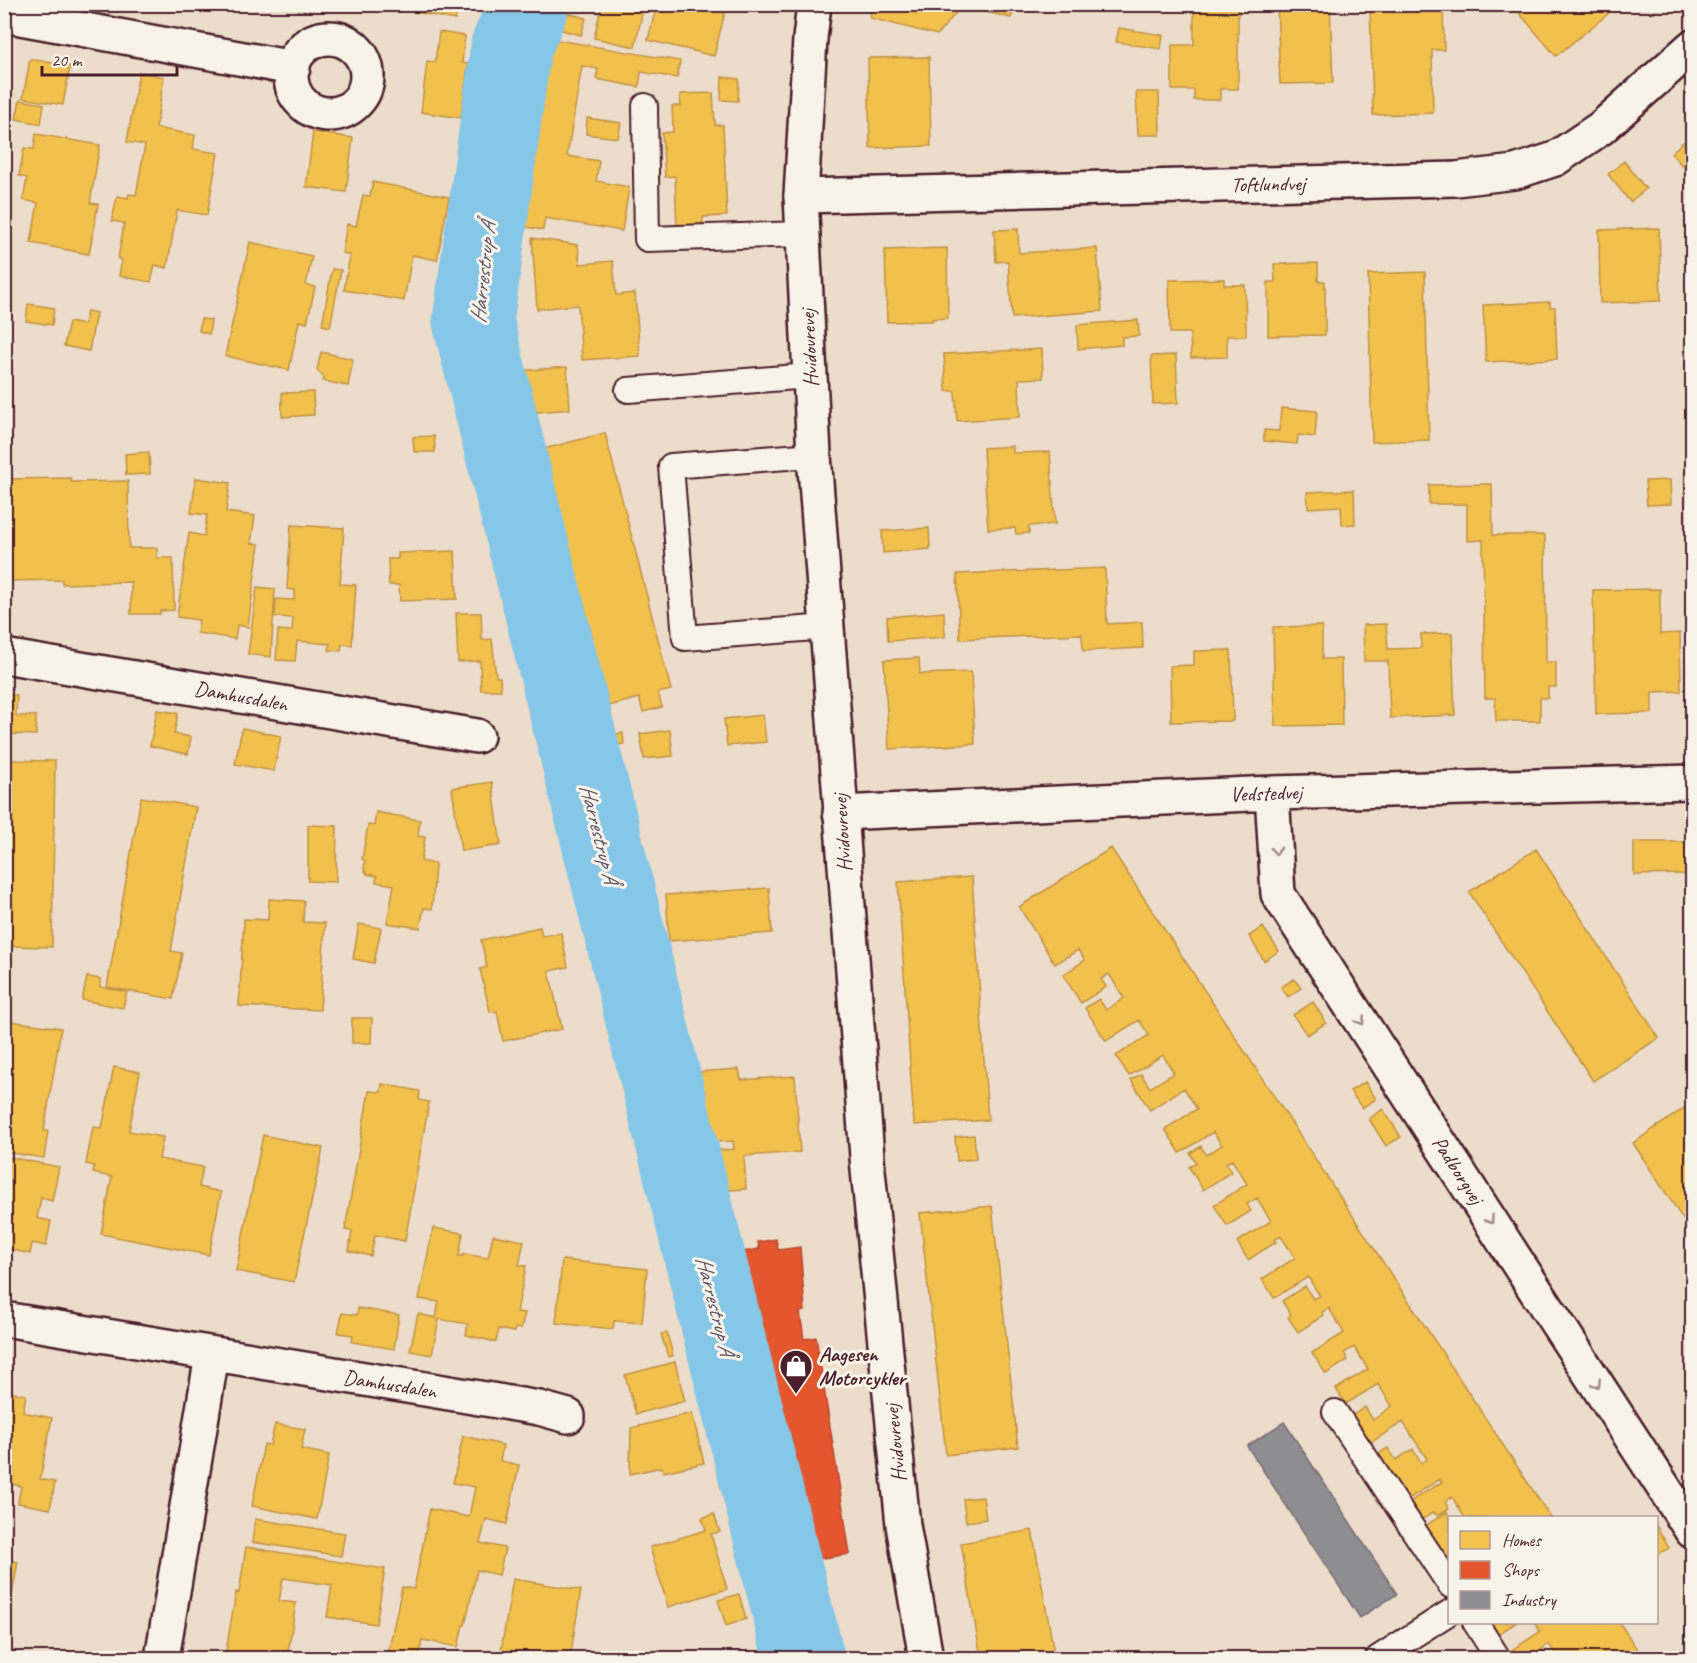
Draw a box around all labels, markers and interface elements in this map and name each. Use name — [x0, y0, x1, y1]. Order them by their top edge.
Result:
scale bar — [42, 39, 177, 77]
text: 20 m — [51, 49, 84, 71]
street label: Toftlundvej — [1231, 170, 1308, 198]
water label: Harrestrup Å — [464, 215, 503, 325]
street label: Hvidovrevej — [794, 306, 824, 388]
street label: Damhusdalen — [192, 675, 291, 717]
street label: Vedstedvej — [1230, 779, 1305, 807]
water label: Harrestrup Å — [573, 781, 626, 892]
street label: Hvidovrevej — [826, 790, 858, 873]
one-way arrow — [1269, 847, 1282, 856]
one-way arrow — [1354, 1015, 1365, 1026]
street label: Padborgvej — [1426, 1131, 1491, 1211]
one-way arrow — [1483, 1214, 1495, 1224]
water label: Harrestrup Å — [689, 1253, 742, 1364]
place label: Aagesen Motorcykler — [819, 1341, 908, 1391]
shop icon: Aagesen Motorcykler — [778, 1348, 814, 1395]
street label: Damhusdalen — [341, 1364, 440, 1404]
one-way arrow — [1590, 1377, 1601, 1388]
street label: Hvidovrevej — [878, 1400, 912, 1483]
legend — [1448, 1516, 1658, 1624]
text: Homes — [1502, 1529, 1542, 1551]
text: Shops — [1502, 1559, 1541, 1581]
text: Industry — [1502, 1589, 1557, 1611]

